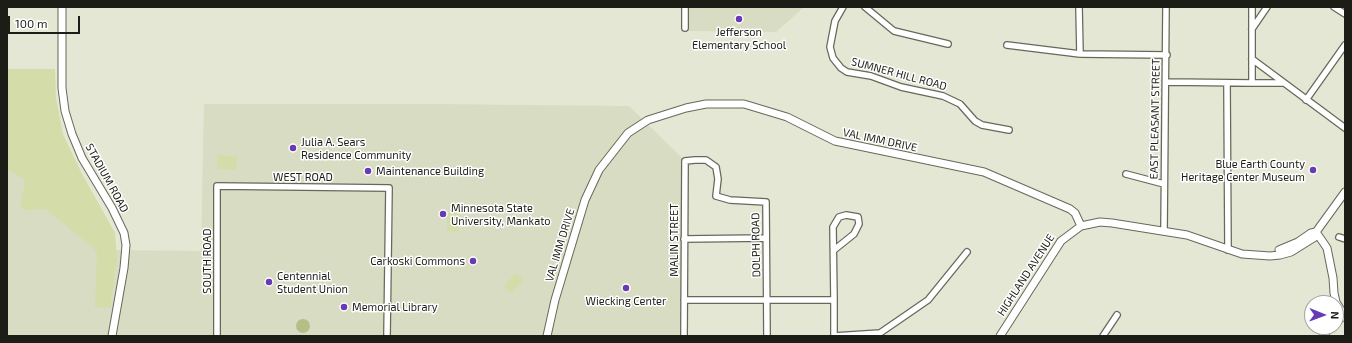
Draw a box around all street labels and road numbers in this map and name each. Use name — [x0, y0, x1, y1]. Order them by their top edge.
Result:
street label: SUMNER HILL ROAD — [850, 55, 948, 93]
street label: EAST PLEASANT STREET — [1147, 58, 1163, 180]
street label: VAL IMM DRIVE — [842, 126, 918, 154]
street label: STADIUM ROAD — [83, 141, 131, 215]
street label: WEST ROAD — [273, 170, 333, 184]
street label: MALIN STREET — [667, 203, 681, 277]
street label: VAL IMM DRIVE — [543, 207, 577, 283]
street label: DOLPH ROAD — [749, 212, 763, 278]
street label: SOUTH ROAD — [200, 228, 214, 294]
street label: HIGHLAND AVENUE — [995, 232, 1057, 318]

